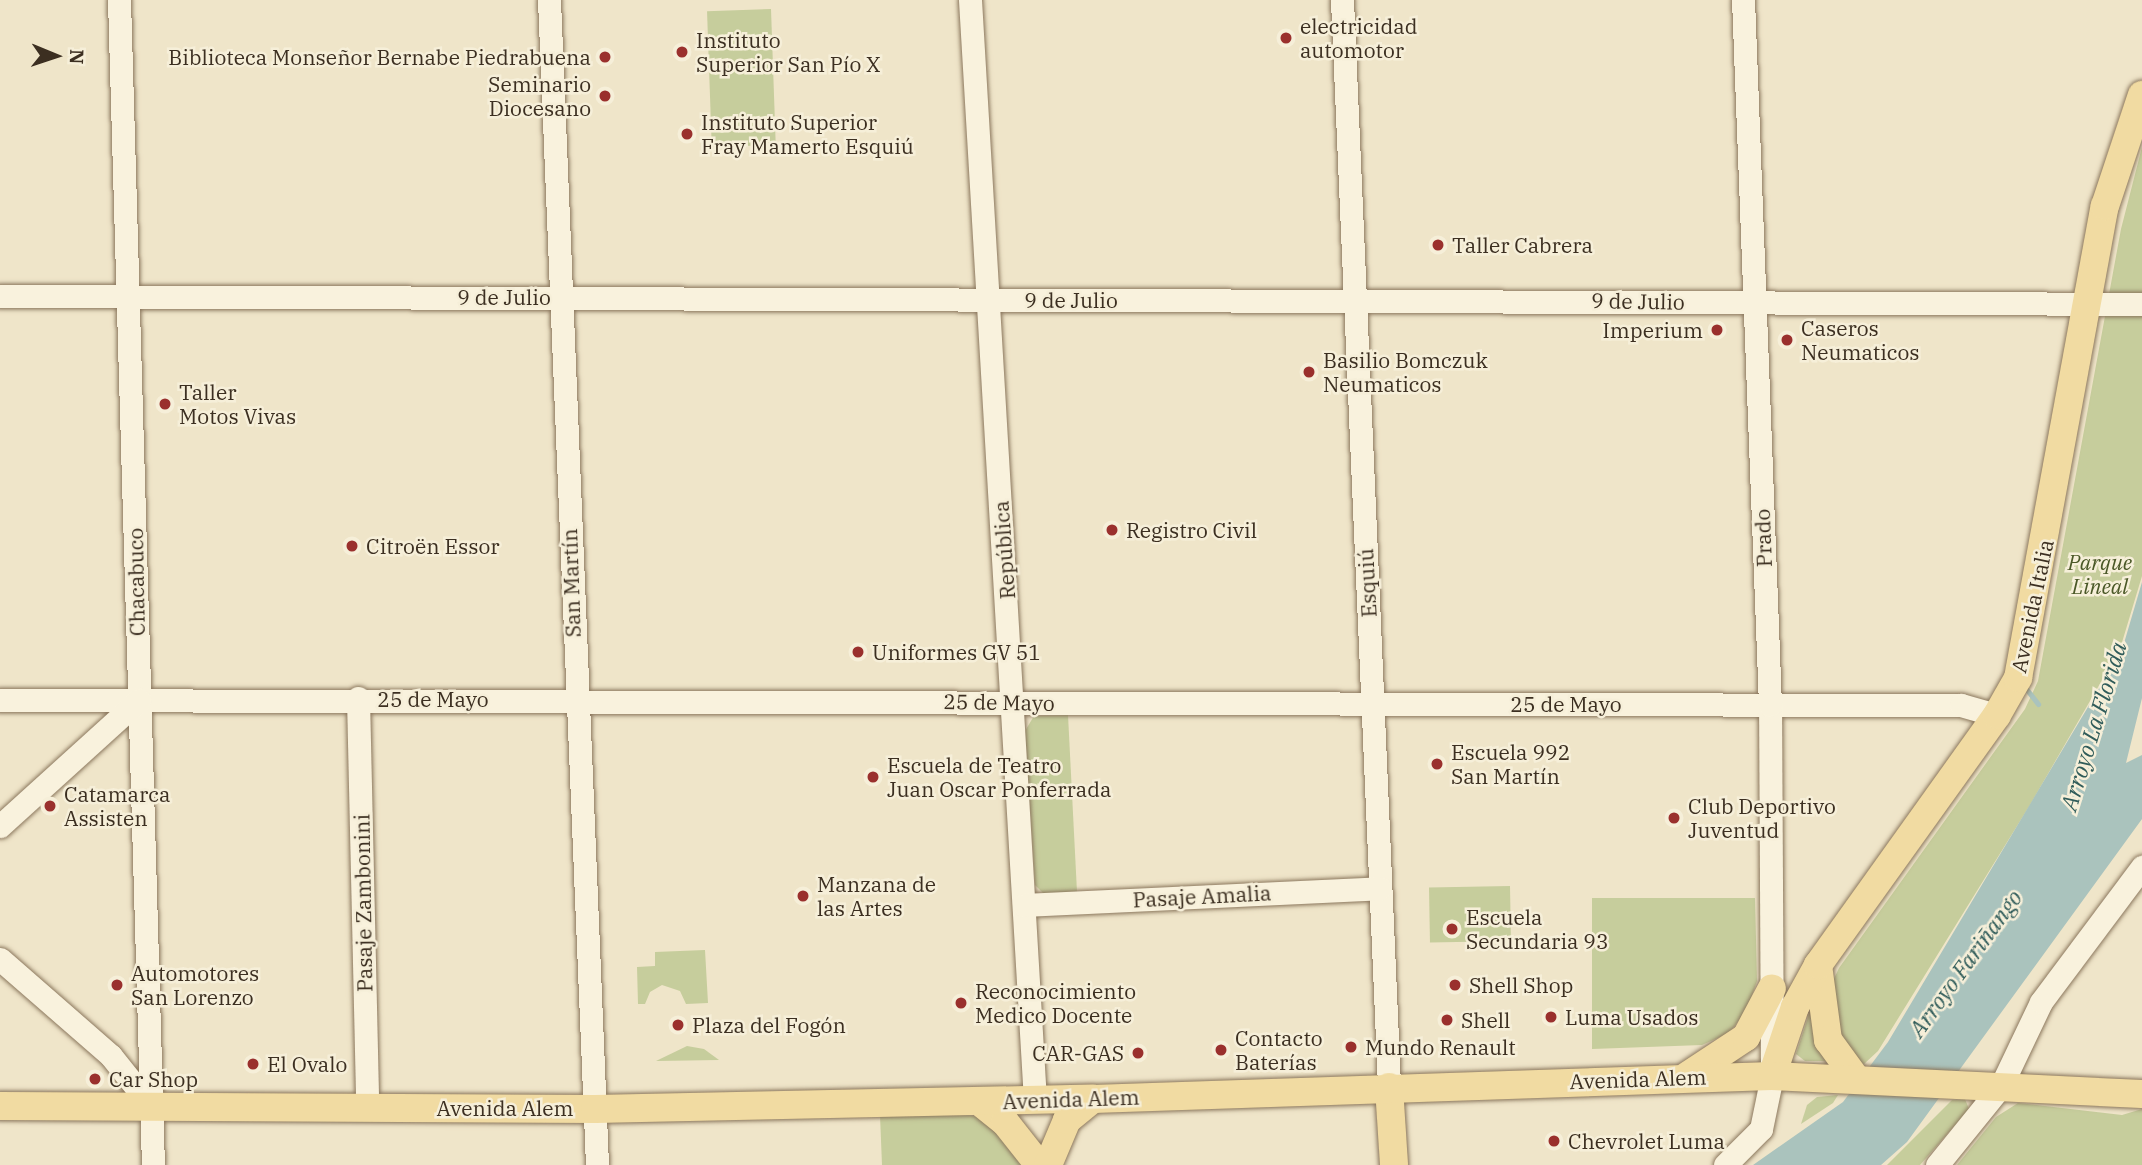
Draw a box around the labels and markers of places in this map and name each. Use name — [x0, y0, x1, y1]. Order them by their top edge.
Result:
place label: electricidad automotor — [1300, 13, 1417, 63]
place label: Instituto Superior San Pío X — [696, 27, 880, 77]
marker: electricidad automotor — [1278, 30, 1294, 46]
place label: Biblioteca Monseñor Bernabe Piedrabuena — [168, 44, 591, 70]
marker: Instituto Superior San Pío X — [674, 44, 690, 60]
marker: Biblioteca Monseñor Bernabe Piedrabuena — [597, 49, 613, 65]
place label: Seminario Diocesano — [488, 71, 591, 121]
marker: Seminario Diocesano — [597, 88, 613, 104]
place label: Instituto Superior Fray Mamerto Esquiú — [701, 109, 914, 159]
marker: Instituto Superior Fray Mamerto Esquiú — [679, 126, 695, 142]
place label: Taller Cabrera — [1452, 232, 1593, 258]
marker: Taller Cabrera — [1430, 237, 1446, 253]
place label: Caseros Neumaticos — [1801, 315, 1920, 365]
place label: Imperium — [1602, 317, 1703, 343]
marker: Imperium — [1709, 322, 1725, 338]
marker: Caseros Neumaticos — [1779, 332, 1795, 348]
place label: Basilio Bomczuk Neumaticos — [1323, 347, 1488, 397]
marker: Basilio Bomczuk Neumaticos — [1301, 364, 1317, 380]
place label: Taller Motos Vivas — [179, 379, 296, 429]
marker: Taller Motos Vivas — [157, 396, 173, 412]
place label: Registro Civil — [1126, 517, 1257, 543]
marker: Registro Civil — [1104, 522, 1120, 538]
place label: Citroën Essor — [366, 533, 500, 559]
marker: Citroën Essor — [344, 538, 360, 554]
place label: Uniformes GV 51 — [872, 639, 1041, 665]
marker: Uniformes GV 51 — [850, 644, 866, 660]
place label: Escuela 992 San Martín — [1451, 739, 1570, 789]
place label: Escuela de Teatro Juan Oscar Ponferrada — [887, 752, 1112, 802]
marker: Escuela 992 San Martín — [1429, 756, 1445, 772]
marker: Escuela de Teatro Juan Oscar Ponferrada — [865, 769, 881, 785]
place label: Catamarca Assisten — [64, 781, 171, 831]
place label: Club Deportivo Juventud — [1688, 793, 1836, 843]
marker: Catamarca Assisten — [42, 798, 58, 814]
marker: Club Deportivo Juventud — [1666, 810, 1682, 826]
place label: Manzana de las Artes — [817, 871, 936, 921]
marker: Manzana de las Artes — [795, 888, 811, 904]
place label: Escuela Secundaria 93 — [1466, 904, 1609, 954]
marker: Escuela Secundaria 93 — [1444, 921, 1460, 937]
place label: Automotores San Lorenzo — [131, 960, 259, 1010]
place label: Shell Shop — [1469, 972, 1573, 998]
marker: Automotores San Lorenzo — [109, 977, 125, 993]
marker: Shell Shop — [1447, 977, 1463, 993]
place label: Reconocimiento Medico Docente — [975, 978, 1136, 1028]
marker: Reconocimiento Medico Docente — [953, 995, 969, 1011]
place label: Luma Usados — [1565, 1004, 1698, 1030]
place label: Shell — [1461, 1007, 1510, 1033]
marker: Luma Usados — [1543, 1009, 1559, 1025]
place label: Plaza del Fogón — [692, 1012, 846, 1038]
marker: Shell — [1439, 1012, 1455, 1028]
marker: Plaza del Fogón — [670, 1017, 686, 1033]
place label: Contacto Baterías — [1235, 1025, 1323, 1075]
place label: Mundo Renault — [1365, 1034, 1516, 1060]
marker: Mundo Renault — [1343, 1039, 1359, 1055]
place label: CAR-GAS — [1032, 1040, 1124, 1066]
marker: Contacto Baterías — [1213, 1042, 1229, 1058]
marker: CAR-GAS — [1130, 1045, 1146, 1061]
place label: El Ovalo — [267, 1051, 347, 1077]
marker: El Ovalo — [245, 1056, 261, 1072]
place label: Car Shop — [109, 1066, 198, 1092]
marker: Car Shop — [87, 1071, 103, 1087]
place label: Chevrolet Luma — [1568, 1128, 1725, 1154]
marker: Chevrolet Luma — [1546, 1133, 1562, 1149]

